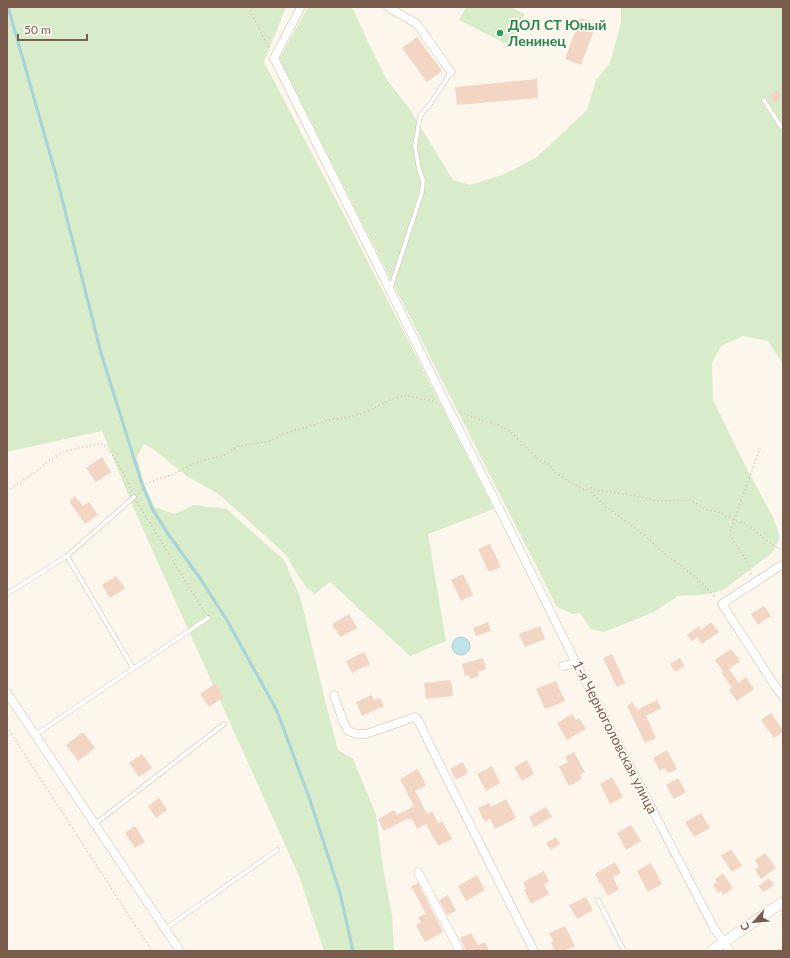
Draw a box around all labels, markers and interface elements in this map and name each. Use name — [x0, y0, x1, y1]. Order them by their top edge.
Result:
scale bar — [18, 16, 87, 42]
place label: ДОЛ СТ Юный Ленинец — [507, 16, 606, 49]
text: 50 m — [24, 22, 51, 37]
marker: ДОЛ СТ Юный Ленинец — [495, 28, 505, 38]
street label: 1-я Черноголовская улица — [569, 657, 662, 816]
north arrow — [734, 902, 774, 942]
text: С — [737, 920, 752, 933]

